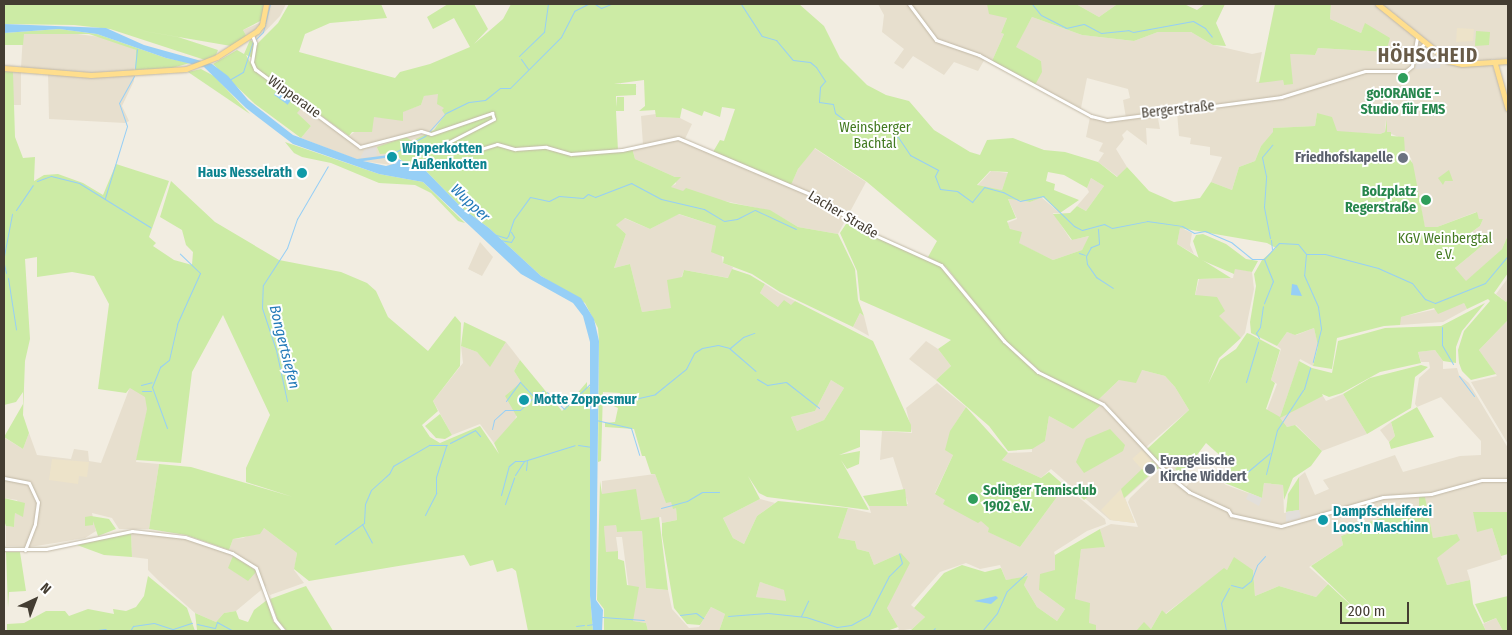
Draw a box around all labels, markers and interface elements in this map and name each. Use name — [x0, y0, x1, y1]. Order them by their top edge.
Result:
district label: HÖHSCHEID — [1377, 45, 1479, 67]
street label: Wipperaue — [264, 72, 324, 122]
marker: go!ORANGE - Studio für EMS — [1397, 72, 1409, 84]
place label: go!ORANGE - Studio für EMS — [1361, 86, 1445, 118]
street label: Bergerstraße — [1141, 98, 1215, 122]
park label: Weinsberger Bachtal — [839, 120, 911, 152]
place label: Wipperkotten – Außenkotten — [402, 141, 487, 174]
place label: Friedhofskapelle — [1295, 150, 1393, 166]
marker: Wipperkotten – Außenkotten — [386, 151, 398, 163]
marker: Friedhofskapelle — [1397, 152, 1409, 164]
place label: Haus Nesselrath — [198, 165, 292, 181]
marker: Haus Nesselrath — [296, 167, 308, 179]
water label: Wupper — [447, 180, 493, 226]
place label: Bolzplatz Regerstraße — [1345, 184, 1416, 216]
street label: Lacher Straße — [805, 188, 881, 242]
marker: Bolzplatz Regerstraße — [1420, 194, 1432, 206]
park label: KGV Weinbergtal e.V. — [1398, 231, 1492, 264]
water label: Bongertsiefen — [265, 303, 303, 391]
place label: Motte Zoppesmur — [534, 392, 637, 408]
marker: Motte Zoppesmur — [518, 394, 530, 406]
place label: Evangelische Kirche Widdert — [1160, 453, 1247, 486]
marker: Evangelische Kirche Widdert — [1144, 463, 1156, 475]
place label: Solinger Tennisclub 1902 e.V. — [983, 483, 1097, 516]
marker: Solinger Tennisclub 1902 e.V. — [967, 493, 979, 505]
place label: Dampfschleiferei Loos'n Maschinn — [1333, 504, 1432, 536]
marker: Dampfschleiferei Loos'n Maschinn — [1317, 514, 1329, 526]
north arrow — [10, 575, 60, 625]
text: N — [37, 580, 54, 598]
scale bar — [1342, 592, 1411, 624]
text: 200 m — [1348, 602, 1385, 620]

